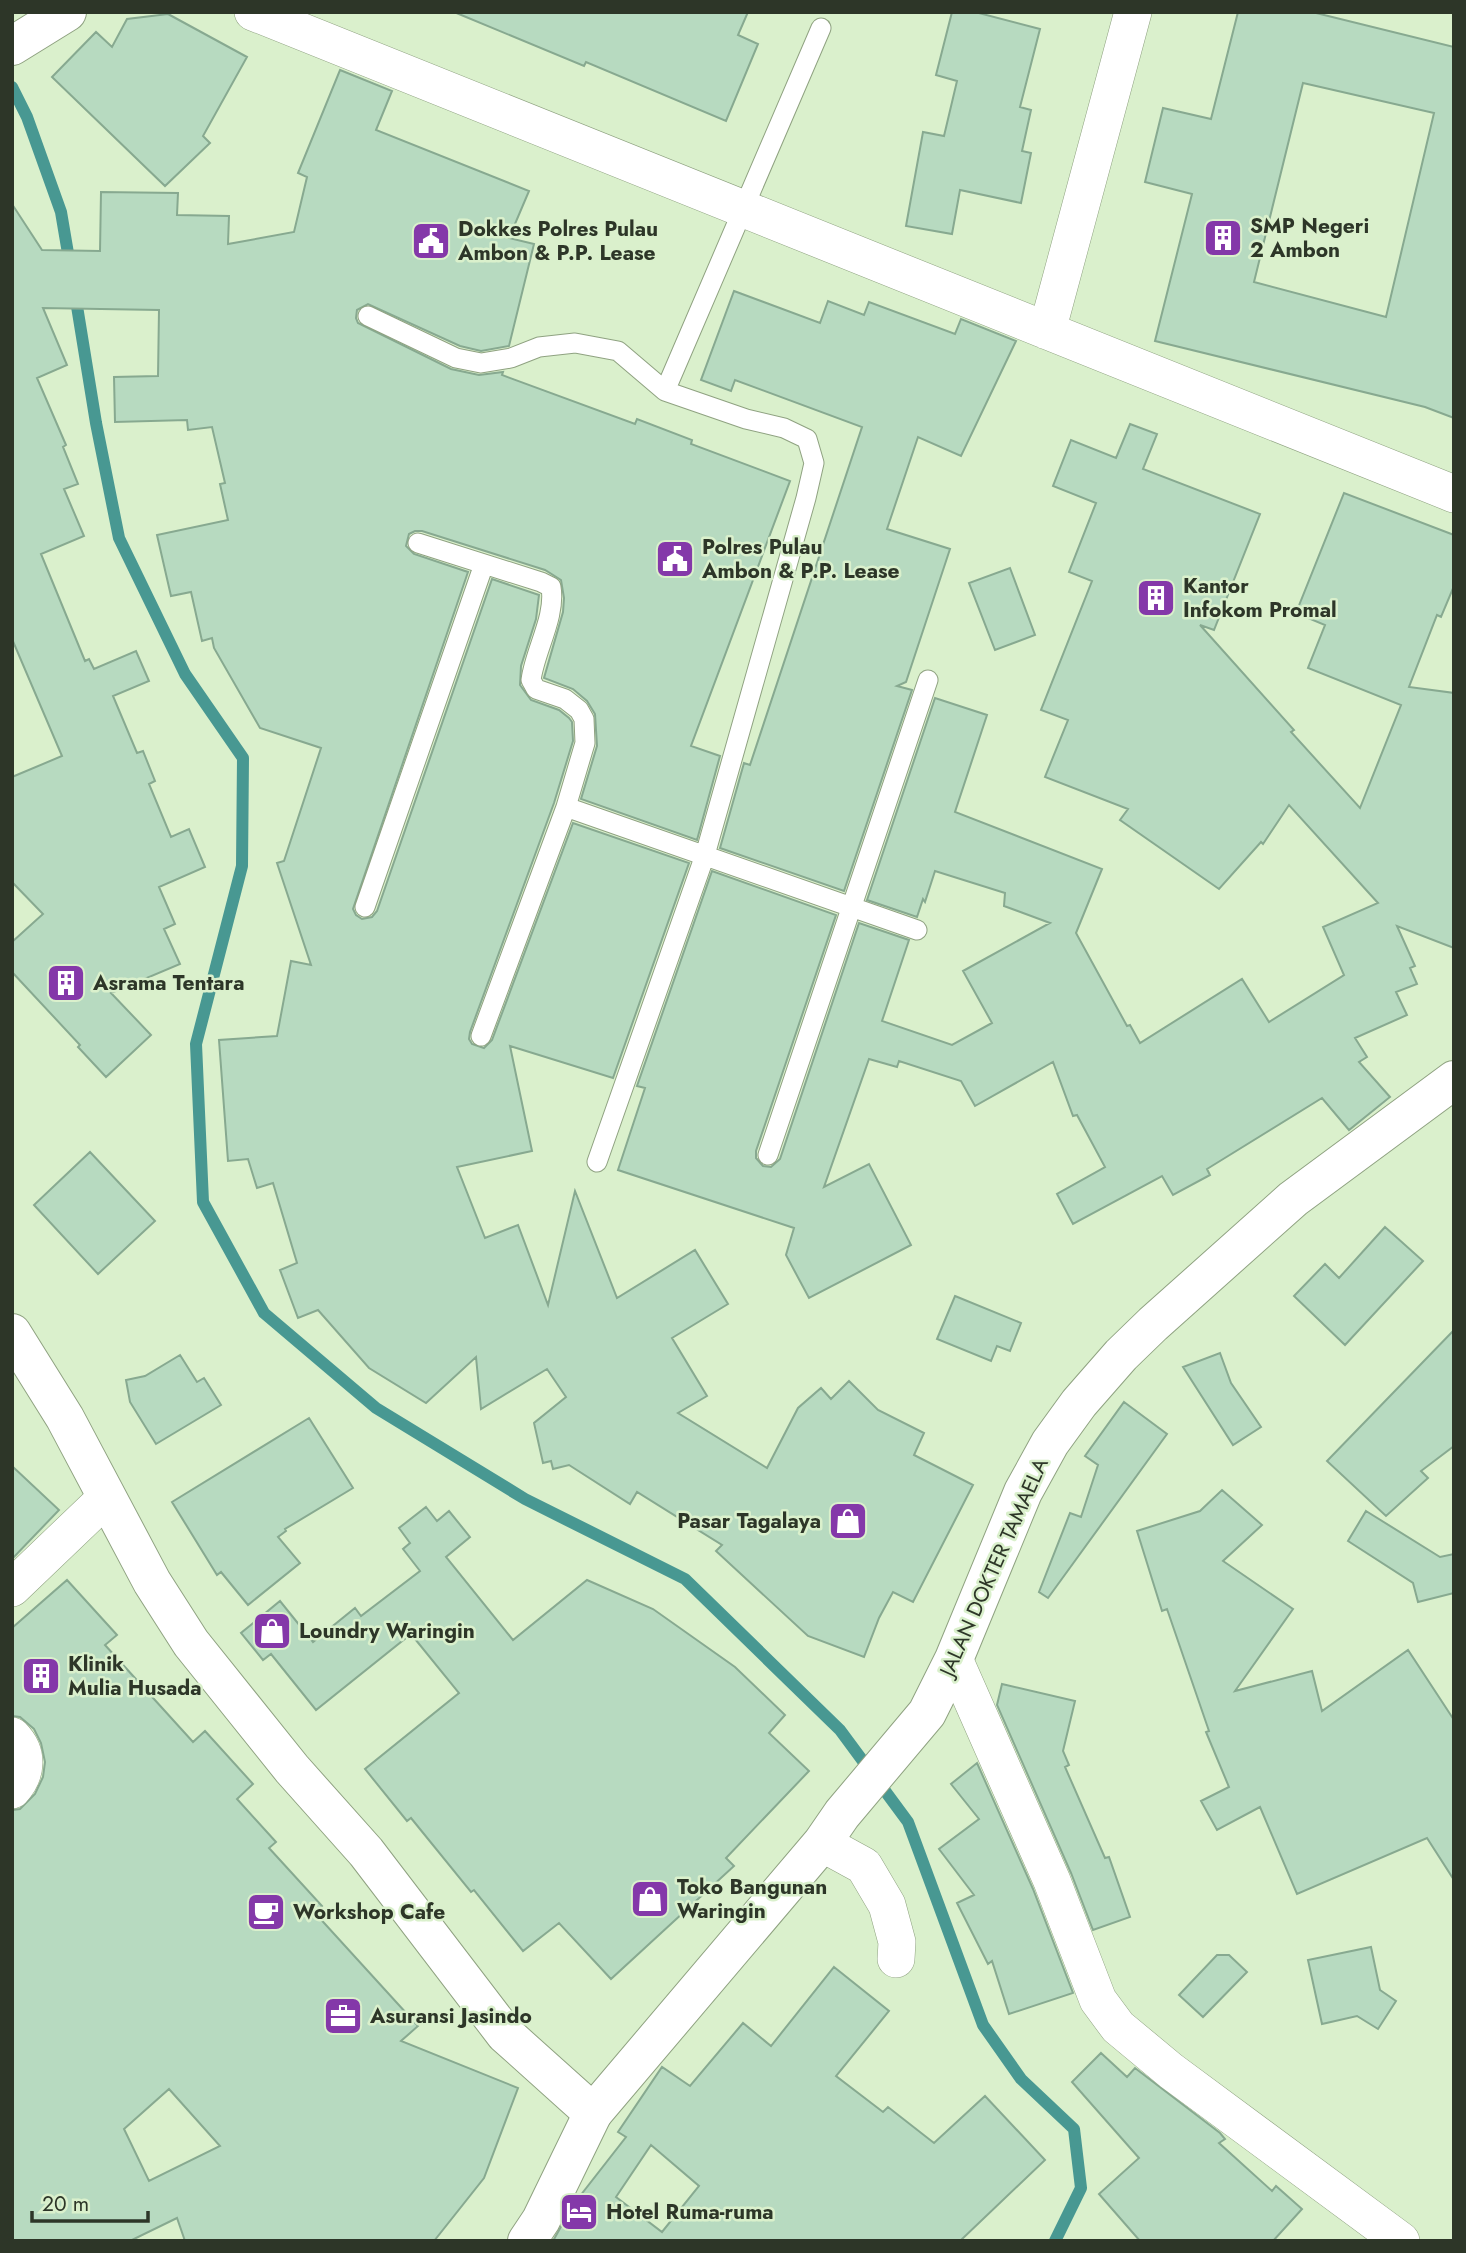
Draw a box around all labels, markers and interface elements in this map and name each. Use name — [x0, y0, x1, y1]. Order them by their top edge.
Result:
place label: SMP Negeri 2 Ambon — [1250, 211, 1369, 265]
place label: Dokkes Polres Pulau Ambon & P.P. Lease — [457, 214, 658, 268]
building icon: SMP Negeri 2 Ambon — [1202, 217, 1244, 259]
public building icon: Dokkes Polres Pulau Ambon & P.P. Lease — [410, 220, 452, 262]
place label: Polres Pulau Ambon & P.P. Lease — [701, 532, 900, 586]
public building icon: Polres Pulau Ambon & P.P. Lease — [654, 538, 696, 580]
place label: Kantor Infokom Promal — [1183, 571, 1337, 625]
building icon: Kantor Infokom Promal — [1135, 577, 1177, 619]
building icon: Asrama Tentara — [45, 962, 87, 1004]
place label: Asrama Tentara — [92, 968, 245, 998]
street label: JALAN DOKTER TAMAELA — [931, 1453, 1056, 1684]
shop icon: Pasar Tagalaya — [827, 1500, 869, 1542]
place label: Pasar Tagalaya — [677, 1506, 821, 1536]
shop icon: Loundry Waringin — [251, 1610, 293, 1652]
place label: Loundry Waringin — [299, 1616, 475, 1646]
place label: Klinik Mulia Husada — [68, 1649, 202, 1703]
building icon: Klinik Mulia Husada — [20, 1655, 62, 1697]
place label: Toko Bangunan Waringin — [677, 1872, 827, 1926]
shop icon: Toko Bangunan Waringin — [629, 1878, 671, 1920]
cafe icon: Workshop Cafe — [245, 1891, 287, 1933]
place label: Workshop Cafe — [293, 1897, 445, 1927]
office icon: Asuransi Jasindo — [322, 1995, 364, 2037]
place label: Asuransi Jasindo — [369, 2001, 532, 2031]
scale bar — [32, 2180, 147, 2224]
text: 20 m — [42, 2189, 89, 2219]
hotel icon: Hotel Ruma-ruma — [558, 2191, 600, 2233]
place label: Hotel Ruma-ruma — [606, 2197, 774, 2227]

